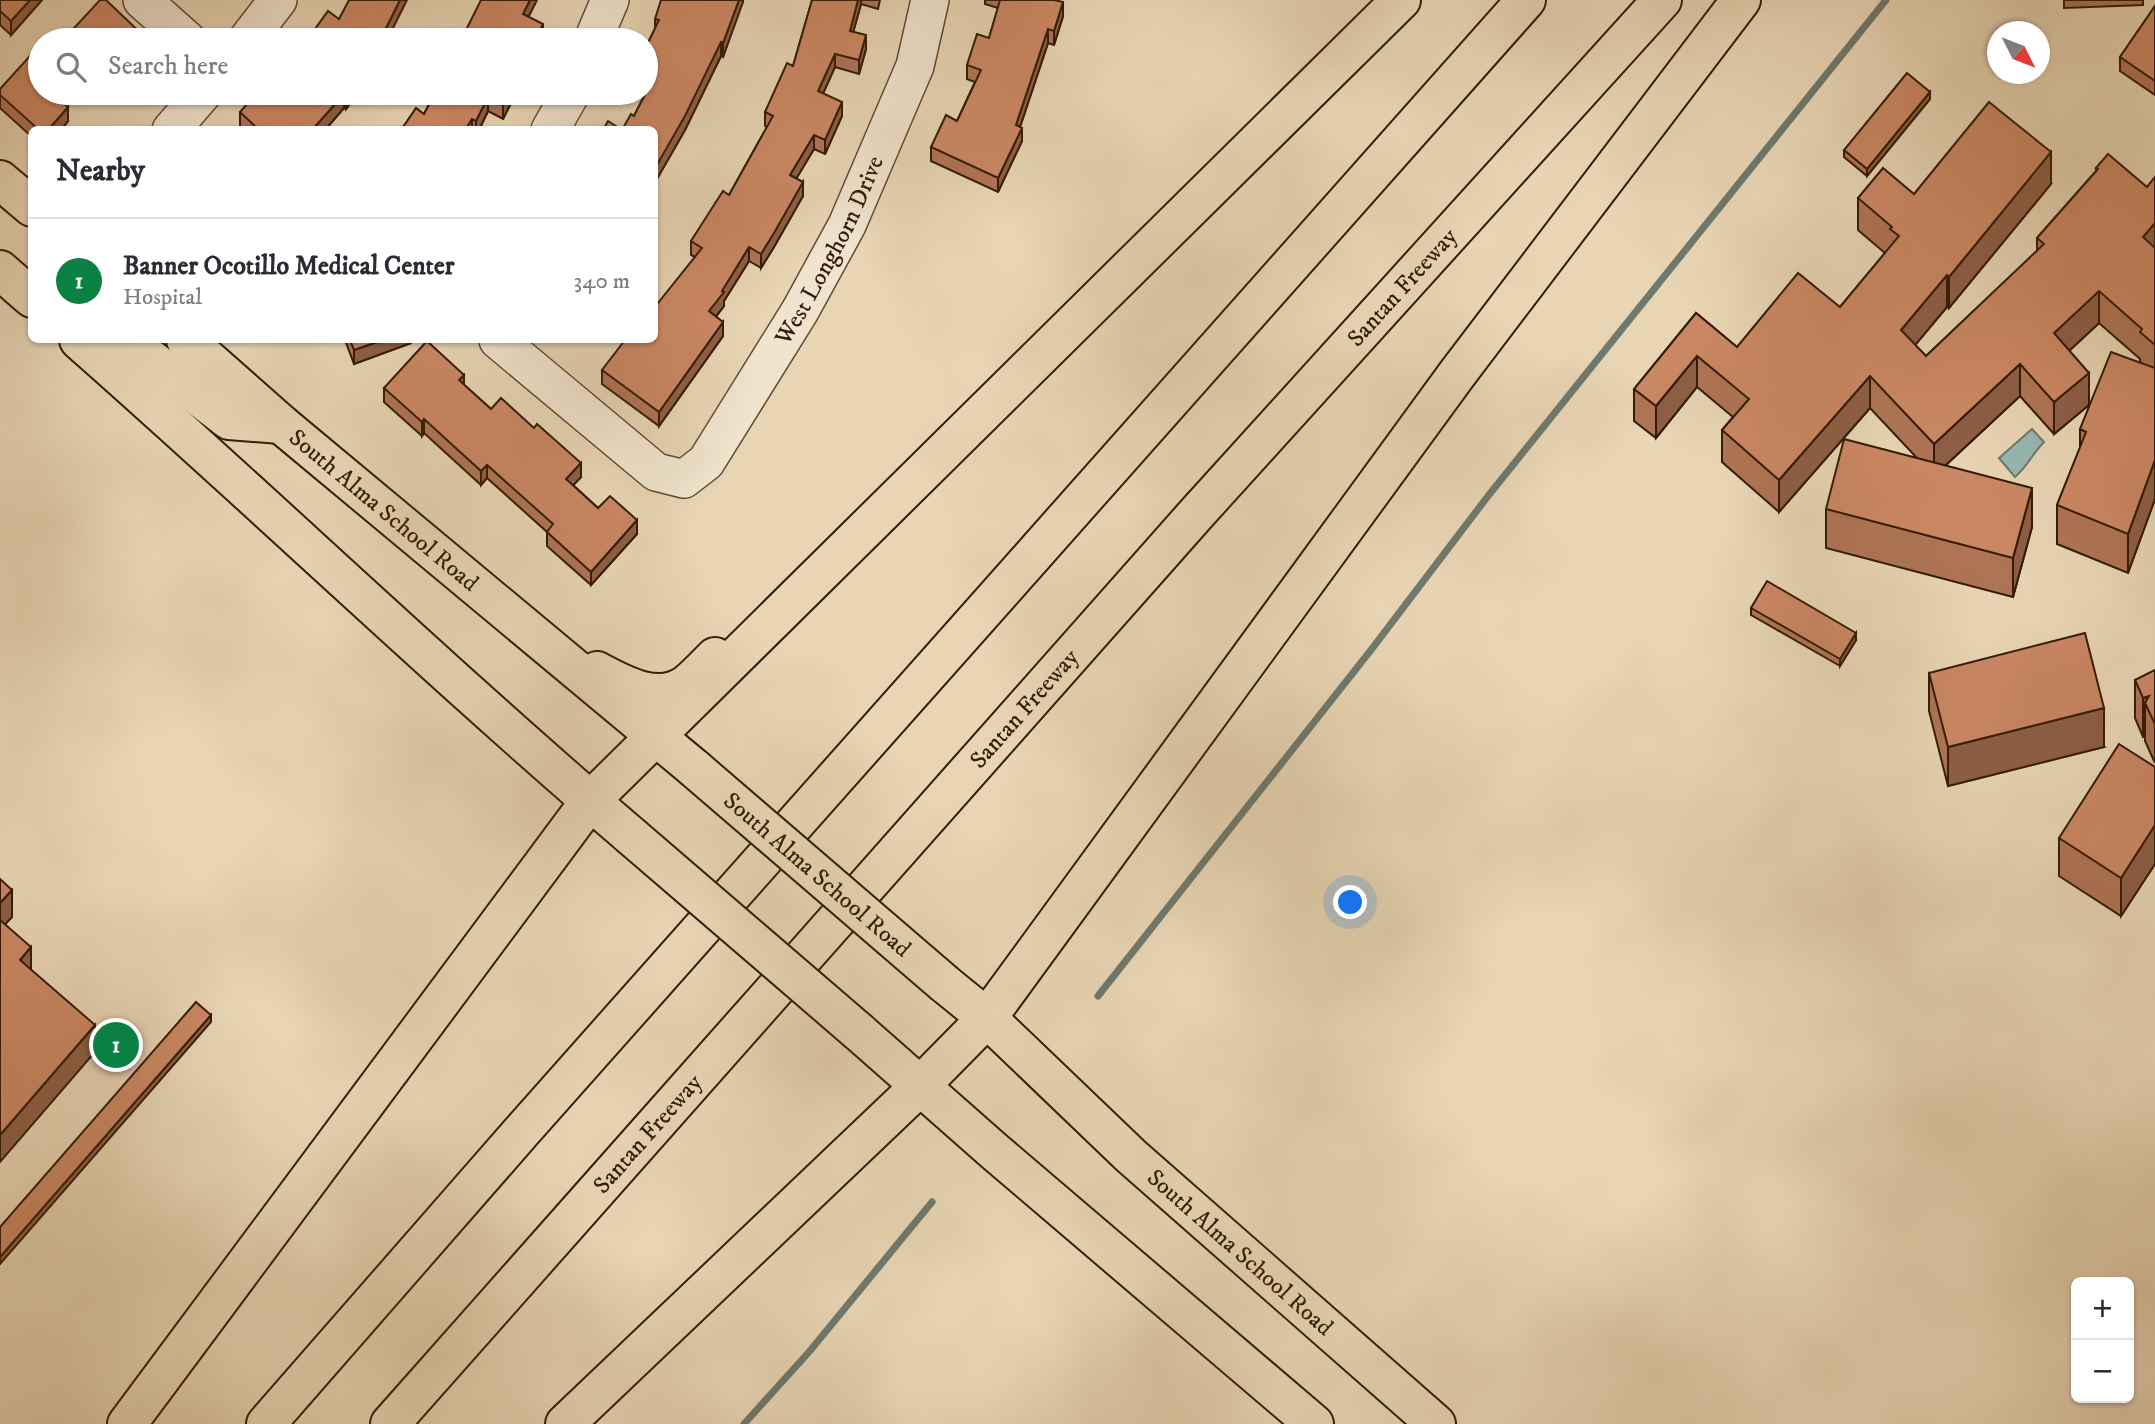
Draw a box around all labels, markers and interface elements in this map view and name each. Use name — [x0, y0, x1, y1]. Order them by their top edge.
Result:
north arrow — [1987, 21, 2050, 84]
search box — [28, 28, 658, 105]
icon: search — [52, 48, 90, 86]
text: Search here — [108, 50, 228, 83]
street label: West Longhorn Drive — [768, 151, 891, 352]
text: Nearby — [56, 153, 145, 190]
street label: Santan Freeway — [1341, 222, 1464, 353]
text: Banner Ocotillo Medical Center — [123, 250, 454, 283]
text: 1 — [75, 267, 83, 296]
text: 340 m — [574, 267, 630, 296]
text: Hospital — [123, 283, 202, 312]
street label: South Alma School Road — [282, 423, 485, 598]
street label: Santan Freeway — [964, 643, 1086, 775]
street label: South Alma School Road — [717, 786, 917, 964]
your location — [1333, 885, 1367, 919]
pin: 1 — [93, 1019, 139, 1071]
street label: Santan Freeway — [587, 1068, 709, 1200]
street label: South Alma School Road — [1140, 1163, 1339, 1343]
map controls — [2071, 1277, 2134, 1403]
button: + — [2071, 1277, 2134, 1340]
button: − — [2071, 1340, 2134, 1403]

